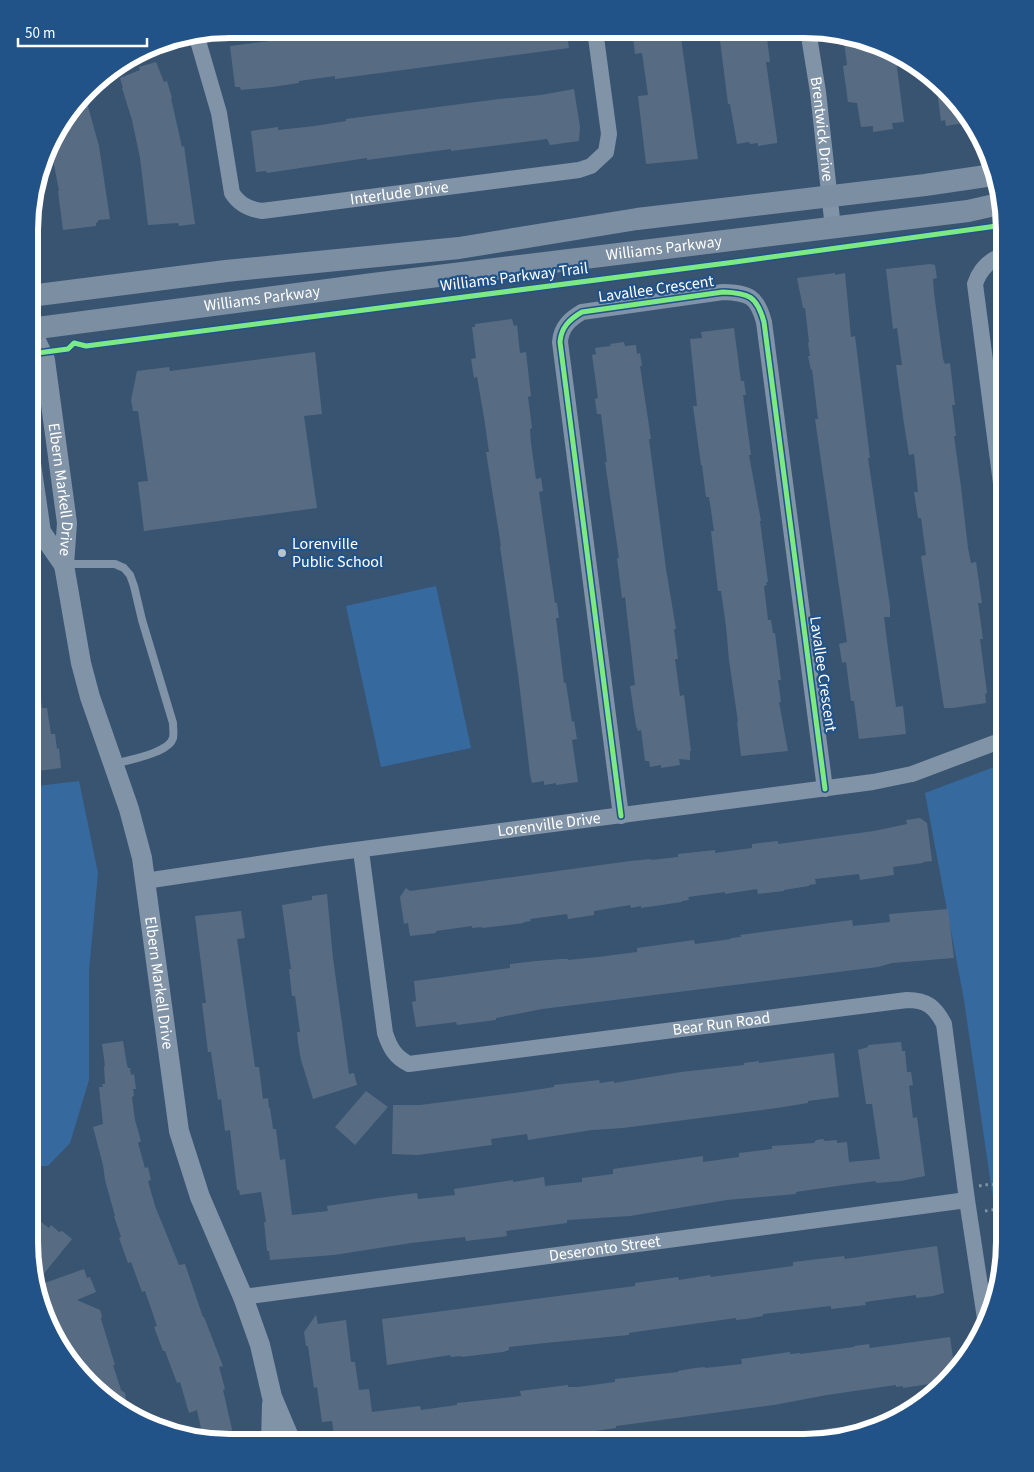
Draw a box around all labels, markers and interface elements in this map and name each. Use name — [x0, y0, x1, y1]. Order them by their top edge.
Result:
scale bar — [18, 15, 146, 47]
text: 50 m — [25, 23, 55, 44]
street label: Brentwick Drive — [805, 75, 839, 183]
street label: Interlude Drive — [349, 176, 450, 211]
street label: Williams Parkway — [605, 230, 724, 266]
street label: Williams Parkway Trail — [439, 257, 589, 297]
street label: Lavallee Crescent — [597, 270, 716, 308]
street label: Williams Parkway — [203, 280, 322, 317]
street label: Elbern Markell Drive — [43, 422, 78, 557]
place label: Lorenville Public School — [292, 533, 383, 573]
marker: Lorenville Public School — [276, 547, 288, 559]
street label: Lavallee Crescent — [804, 615, 842, 734]
street label: Lorenville Drive — [496, 807, 602, 842]
street label: Elbern Markell Drive — [139, 915, 179, 1051]
street label: Bear Run Road — [671, 1007, 771, 1041]
street label: Deseronto Street — [548, 1230, 663, 1267]

